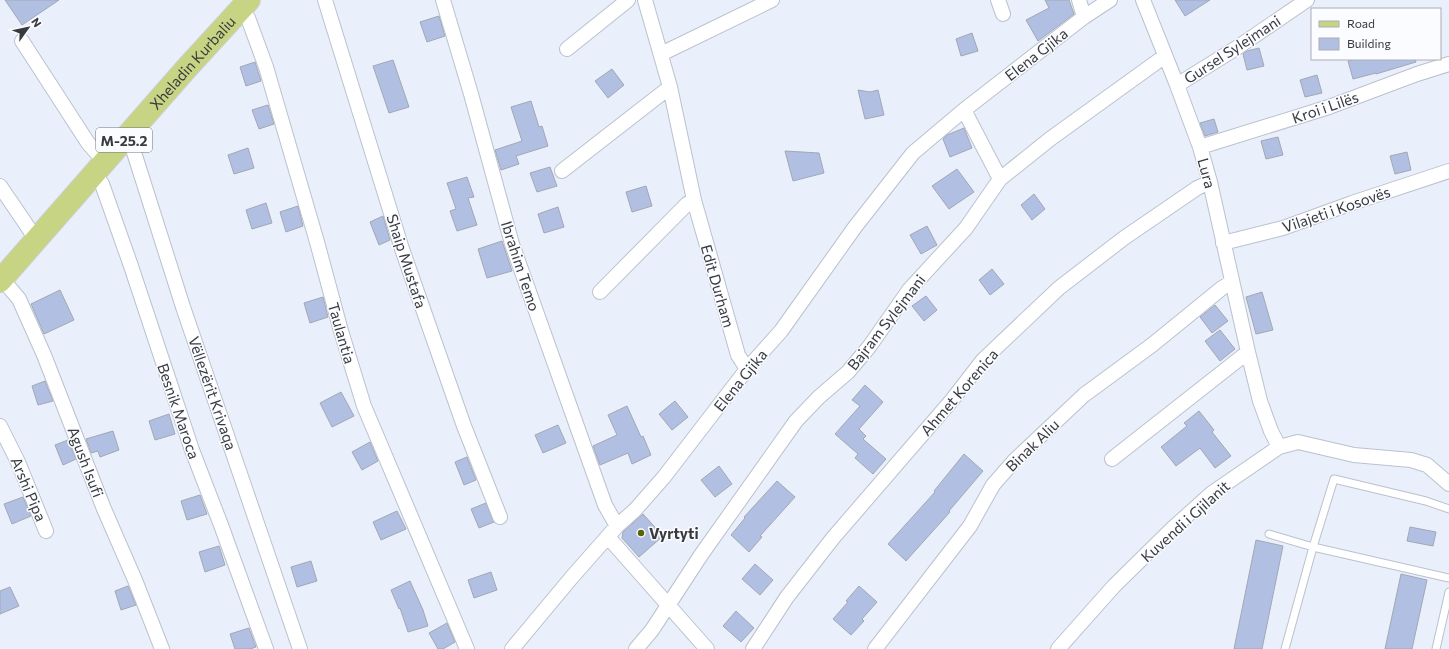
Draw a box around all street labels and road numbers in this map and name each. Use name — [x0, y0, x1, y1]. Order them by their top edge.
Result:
street label: Gursel Sylejmani — [1180, 11, 1284, 87]
street label: Xheladin Kurbaliu — [146, 12, 239, 113]
street label: Elena Gjika — [1001, 24, 1071, 84]
street label: Kroi i Lilës — [1289, 87, 1361, 127]
road number: M-25.2 — [96, 128, 152, 152]
street label: Lura — [1194, 156, 1220, 190]
street label: Vilajeti i Kosovës — [1280, 182, 1393, 236]
street label: Shaip Mustafa — [383, 212, 431, 310]
street label: Ibrahim Temo — [498, 219, 544, 313]
street label: Edit Durham — [698, 242, 738, 330]
street label: Bajram Sylejmani — [843, 271, 929, 373]
street label: Taulantia — [325, 300, 359, 366]
street label: Vëllezërit Krivaqa — [185, 334, 241, 452]
street label: Elena Gjika — [710, 345, 770, 415]
street label: Ahmet Korenica — [917, 345, 1001, 439]
street label: Besnik Maroca — [154, 361, 204, 461]
street label: Binak Aliu — [1002, 415, 1062, 475]
street label: Agush Isufi — [64, 424, 108, 500]
street label: Arshi Pipa — [7, 454, 51, 524]
street label: Kuvendi i Gjilanit — [1137, 476, 1233, 566]

